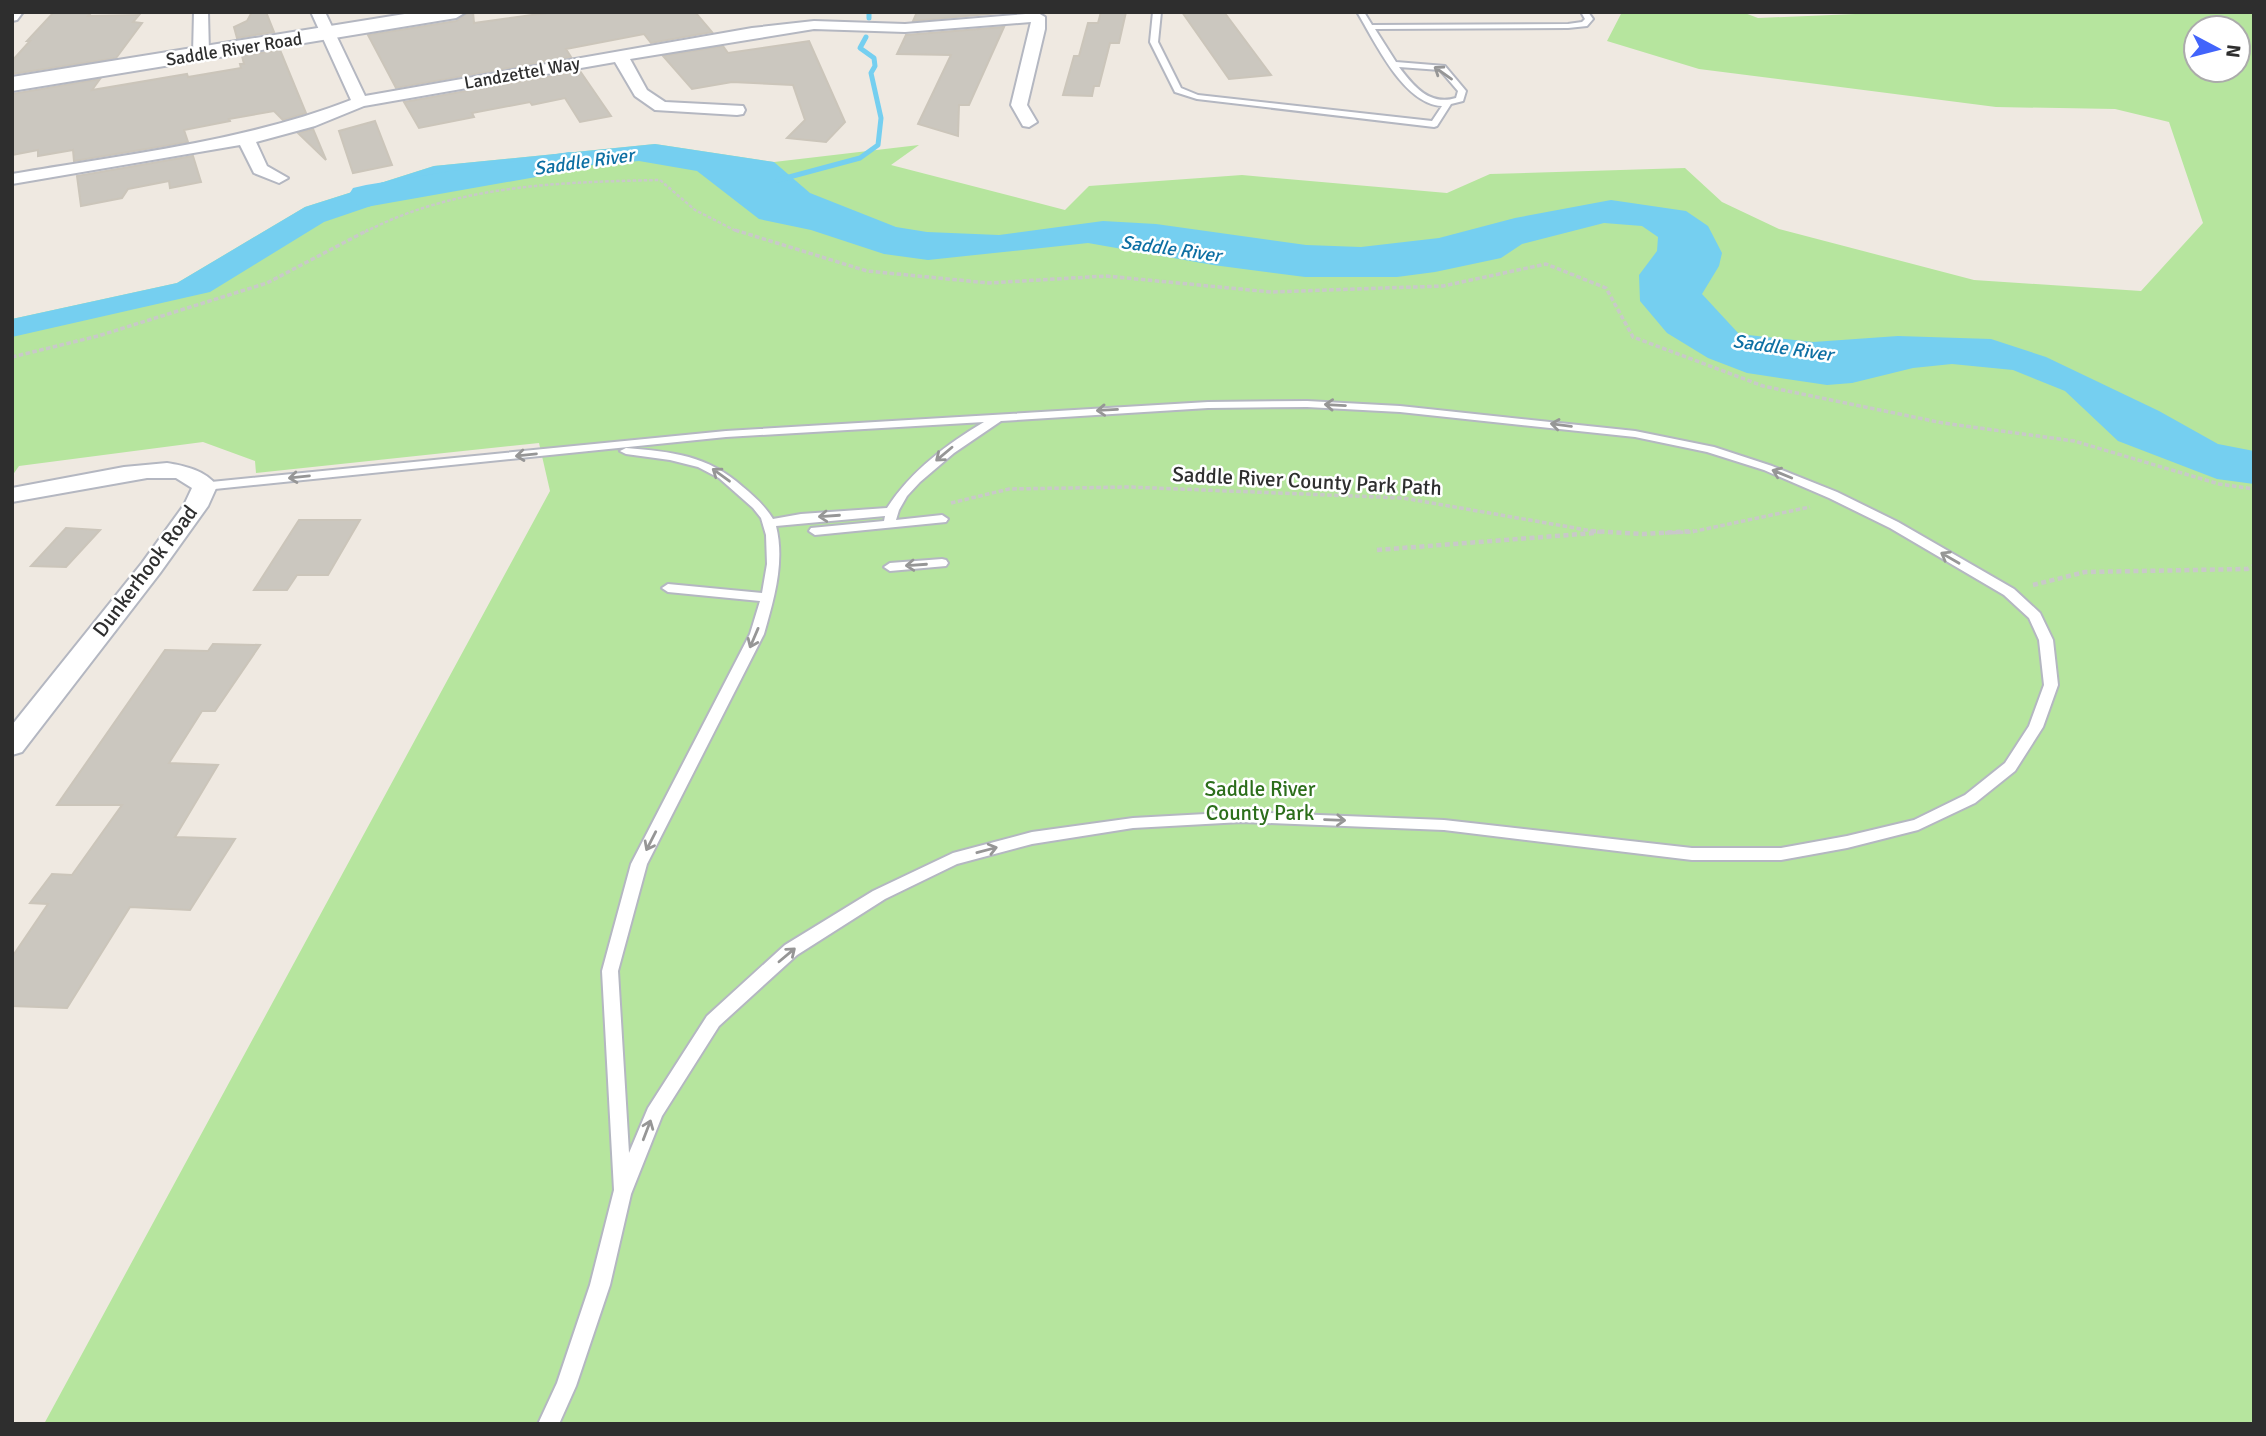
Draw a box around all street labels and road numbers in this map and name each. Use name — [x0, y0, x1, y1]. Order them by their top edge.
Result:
street label: Saddle River Road — [164, 27, 304, 71]
street label: Landzettel Way — [462, 52, 582, 94]
street label: Saddle River County Park Path — [1172, 461, 1442, 501]
street label: Dunkerhook Road — [87, 500, 203, 642]

